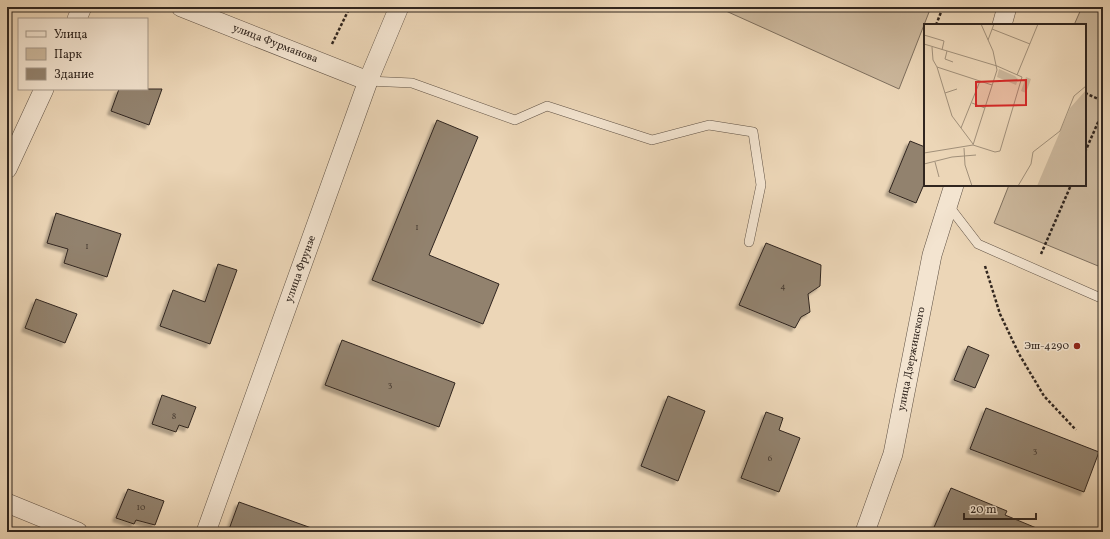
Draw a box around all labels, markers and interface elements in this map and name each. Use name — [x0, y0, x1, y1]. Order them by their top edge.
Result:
legend — [18, 18, 148, 90]
street label: улица Фурманова — [230, 21, 320, 67]
inset map — [924, 24, 1086, 186]
text: Улица — [54, 27, 87, 43]
text: Парк — [54, 47, 82, 63]
text: Здание — [54, 67, 94, 83]
house number: 1 — [415, 221, 419, 234]
street label: улица Фрунзе — [282, 233, 320, 305]
house number: 1 — [85, 240, 89, 253]
house number: 4 — [780, 280, 786, 293]
street label: улица Дзержинского — [895, 305, 930, 412]
place label: Эш-4290 — [1024, 339, 1069, 354]
marker: Эш-4290 — [1072, 341, 1082, 351]
house number: 3 — [388, 378, 393, 391]
house number: 8 — [172, 410, 177, 423]
house number: 3 — [1033, 444, 1038, 457]
house number: 6 — [768, 452, 773, 465]
scale bar — [964, 495, 1036, 521]
house number: 10 — [137, 501, 146, 514]
text: 20 m — [970, 502, 997, 518]

